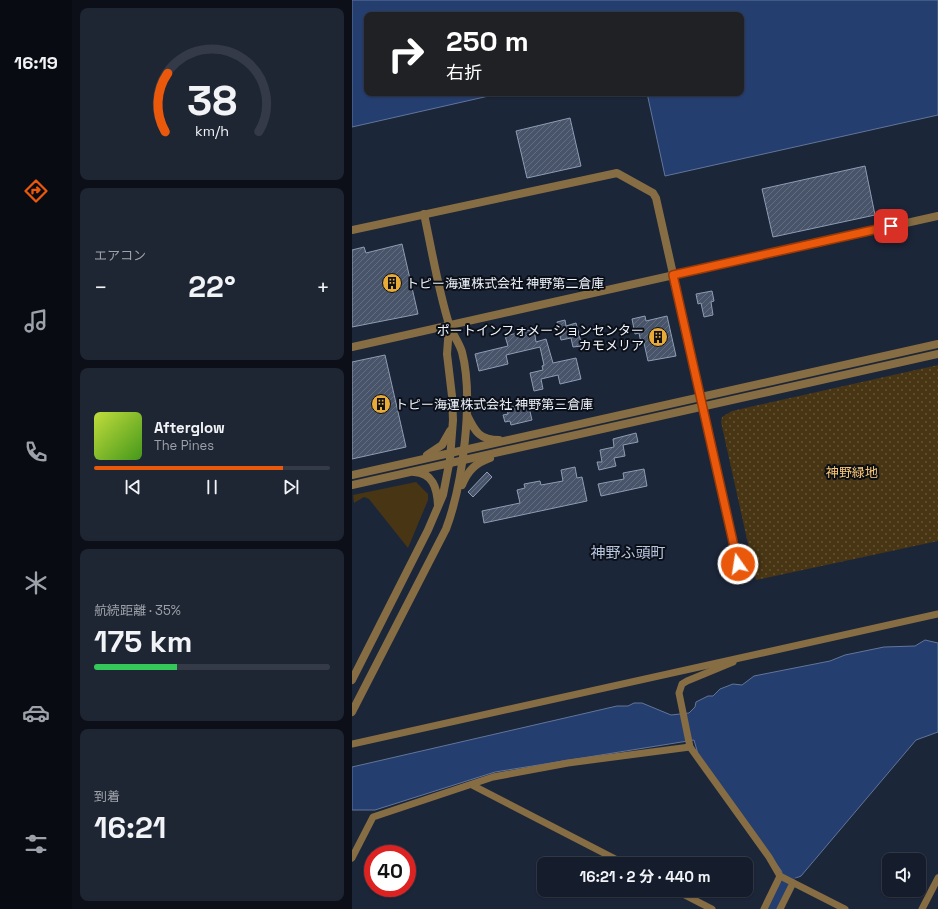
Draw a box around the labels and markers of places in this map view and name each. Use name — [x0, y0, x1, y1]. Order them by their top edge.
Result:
pin — [874, 209, 908, 243]
building icon: トピー海運株式会社 神野第二倉庫 — [381, 272, 403, 294]
place label: トピー海運株式会社 神野第二倉庫 — [406, 275, 604, 292]
place label: ポートインフォメーションセンター カモメリア — [437, 322, 644, 354]
building icon: ポートインフォメーションセンター カモメリア — [647, 326, 669, 348]
building icon: トピー海運株式会社 神野第三倉庫 — [370, 393, 392, 415]
place label: トピー海運株式会社 神野第三倉庫 — [395, 396, 593, 413]

